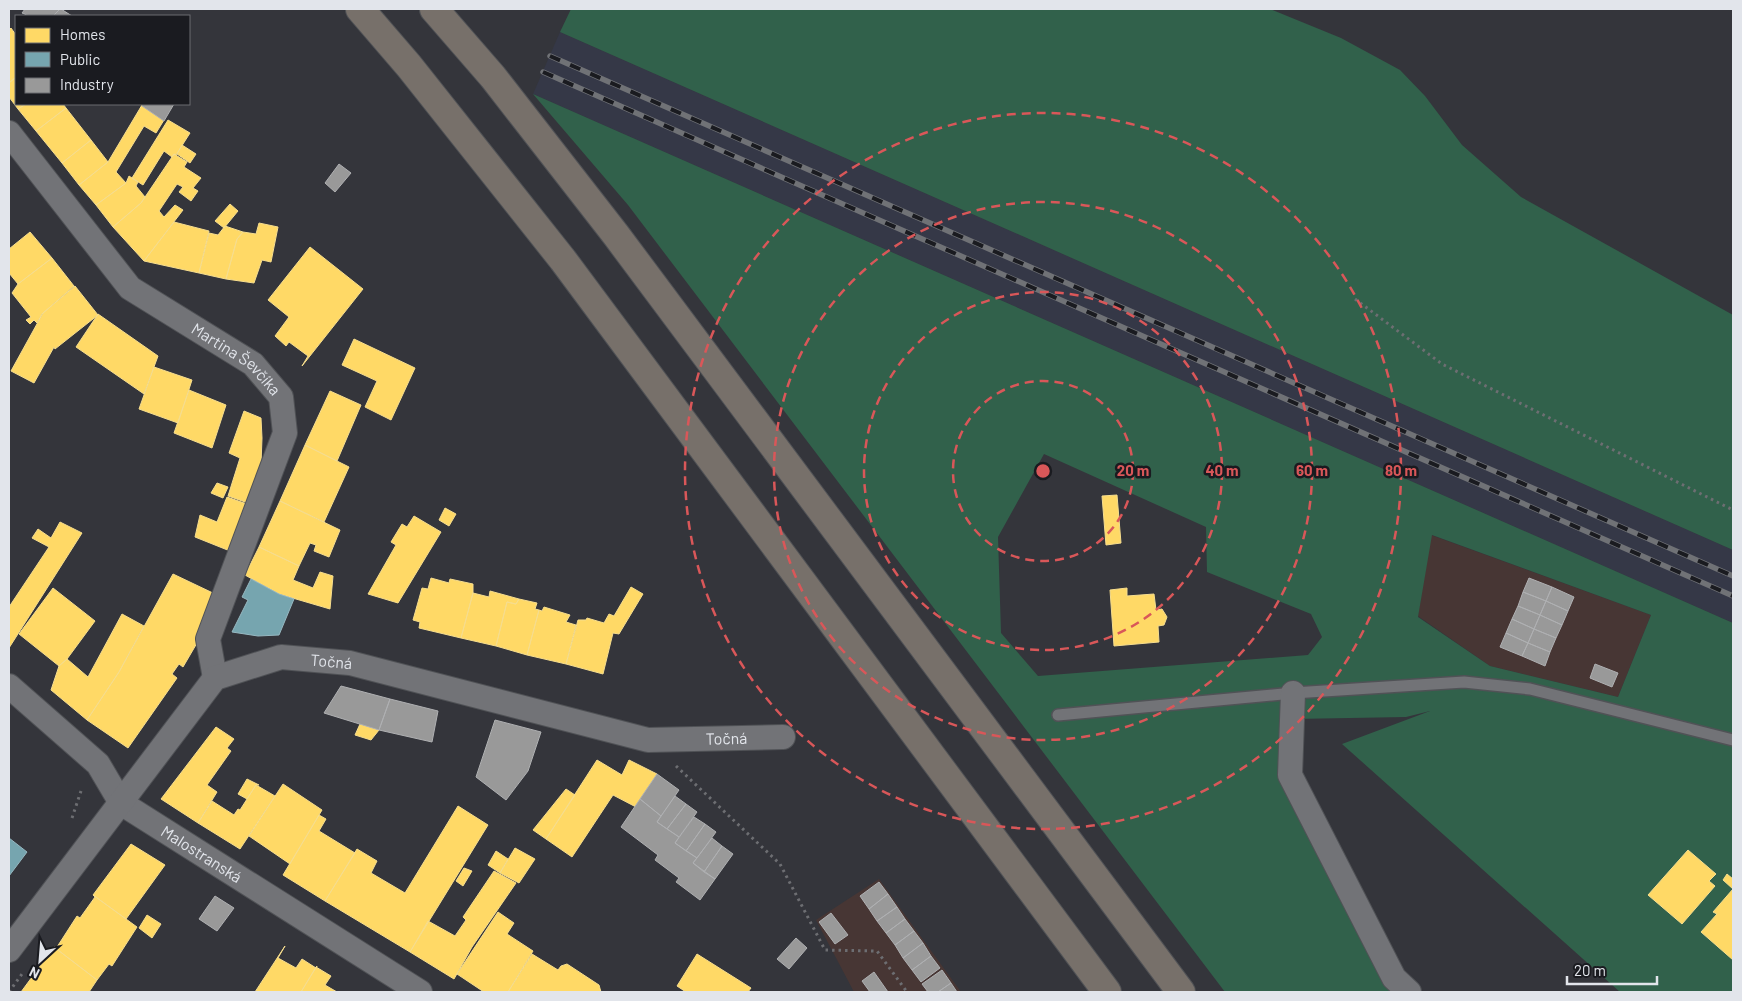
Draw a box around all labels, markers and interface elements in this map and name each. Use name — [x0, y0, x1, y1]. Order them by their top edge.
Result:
legend — [15, 15, 190, 105]
text: Homes — [60, 25, 105, 43]
text: Public — [60, 50, 100, 68]
text: Industry — [60, 75, 114, 93]
street label: Martina Ševčíka — [188, 318, 285, 399]
text: 20 m — [1117, 461, 1149, 479]
text: 40 m — [1205, 461, 1239, 479]
text: 60 m — [1296, 461, 1328, 479]
text: 80 m — [1385, 461, 1417, 479]
centre of rings — [1034, 462, 1052, 480]
street label: Točná — [310, 650, 353, 672]
street label: Točná — [705, 728, 748, 748]
street label: Malostranská — [158, 821, 246, 886]
north arrow — [15, 936, 65, 986]
scale bar — [1567, 954, 1657, 986]
text: 20 m — [1574, 961, 1606, 979]
text: N — [26, 963, 42, 983]

